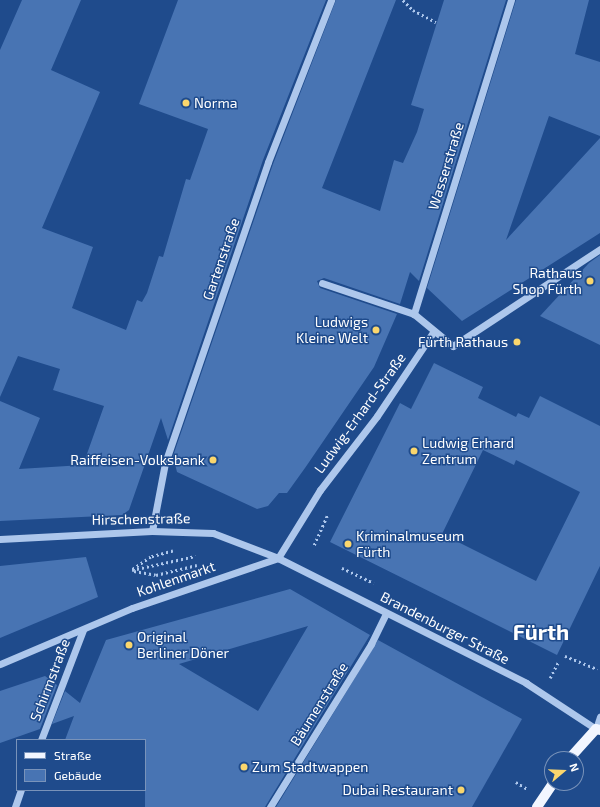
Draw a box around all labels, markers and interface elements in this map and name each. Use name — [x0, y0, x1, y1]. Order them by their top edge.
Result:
place label: Norma — [194, 95, 237, 111]
marker: Norma — [181, 98, 191, 108]
street label: Wasserstraße — [425, 120, 467, 212]
street label: Gartenstraße — [199, 216, 243, 302]
place label: Rathaus Shop Fürth — [512, 265, 582, 298]
marker: Rathaus Shop Fürth — [585, 276, 595, 286]
place label: Ludwigs Kleine Welt — [296, 314, 368, 346]
marker: Ludwigs Kleine Welt — [371, 325, 381, 335]
place label: Fürth Rathaus — [418, 334, 508, 350]
marker: Fürth Rathaus — [511, 336, 523, 348]
street label: Ludwig-Erhard-Straße — [311, 350, 409, 476]
place label: Ludwig Erhard Zentrum — [422, 435, 514, 468]
marker: Ludwig Erhard Zentrum — [409, 446, 419, 456]
place label: Raiffeisen-Volksbank — [70, 452, 205, 468]
marker: Raiffeisen-Volksbank — [208, 455, 218, 465]
street label: Hirschenstraße — [91, 510, 191, 528]
place label: Kriminalmuseum Fürth — [356, 528, 464, 560]
marker: Kriminalmuseum Fürth — [343, 539, 353, 549]
street label: Kohlenmarkt — [134, 558, 218, 600]
street label: Brandenburger Straße — [378, 588, 512, 668]
district label: Fürth — [513, 619, 569, 645]
place label: Original Berliner Döner — [137, 629, 229, 662]
street label: Schirmstraße — [27, 636, 73, 724]
marker: Original Berliner Döner — [124, 640, 134, 650]
street label: Bäumenstraße — [287, 659, 351, 749]
legend — [16, 739, 146, 791]
text: Straße — [54, 748, 91, 762]
north arrow — [544, 751, 584, 791]
place label: Zum Stadtwappen — [252, 759, 369, 775]
text: N — [567, 761, 582, 773]
marker: Zum Stadtwappen — [239, 762, 249, 772]
text: Gebäude — [54, 768, 102, 782]
place label: Dubai Restaurant — [342, 782, 453, 798]
marker: Dubai Restaurant — [456, 785, 466, 795]

